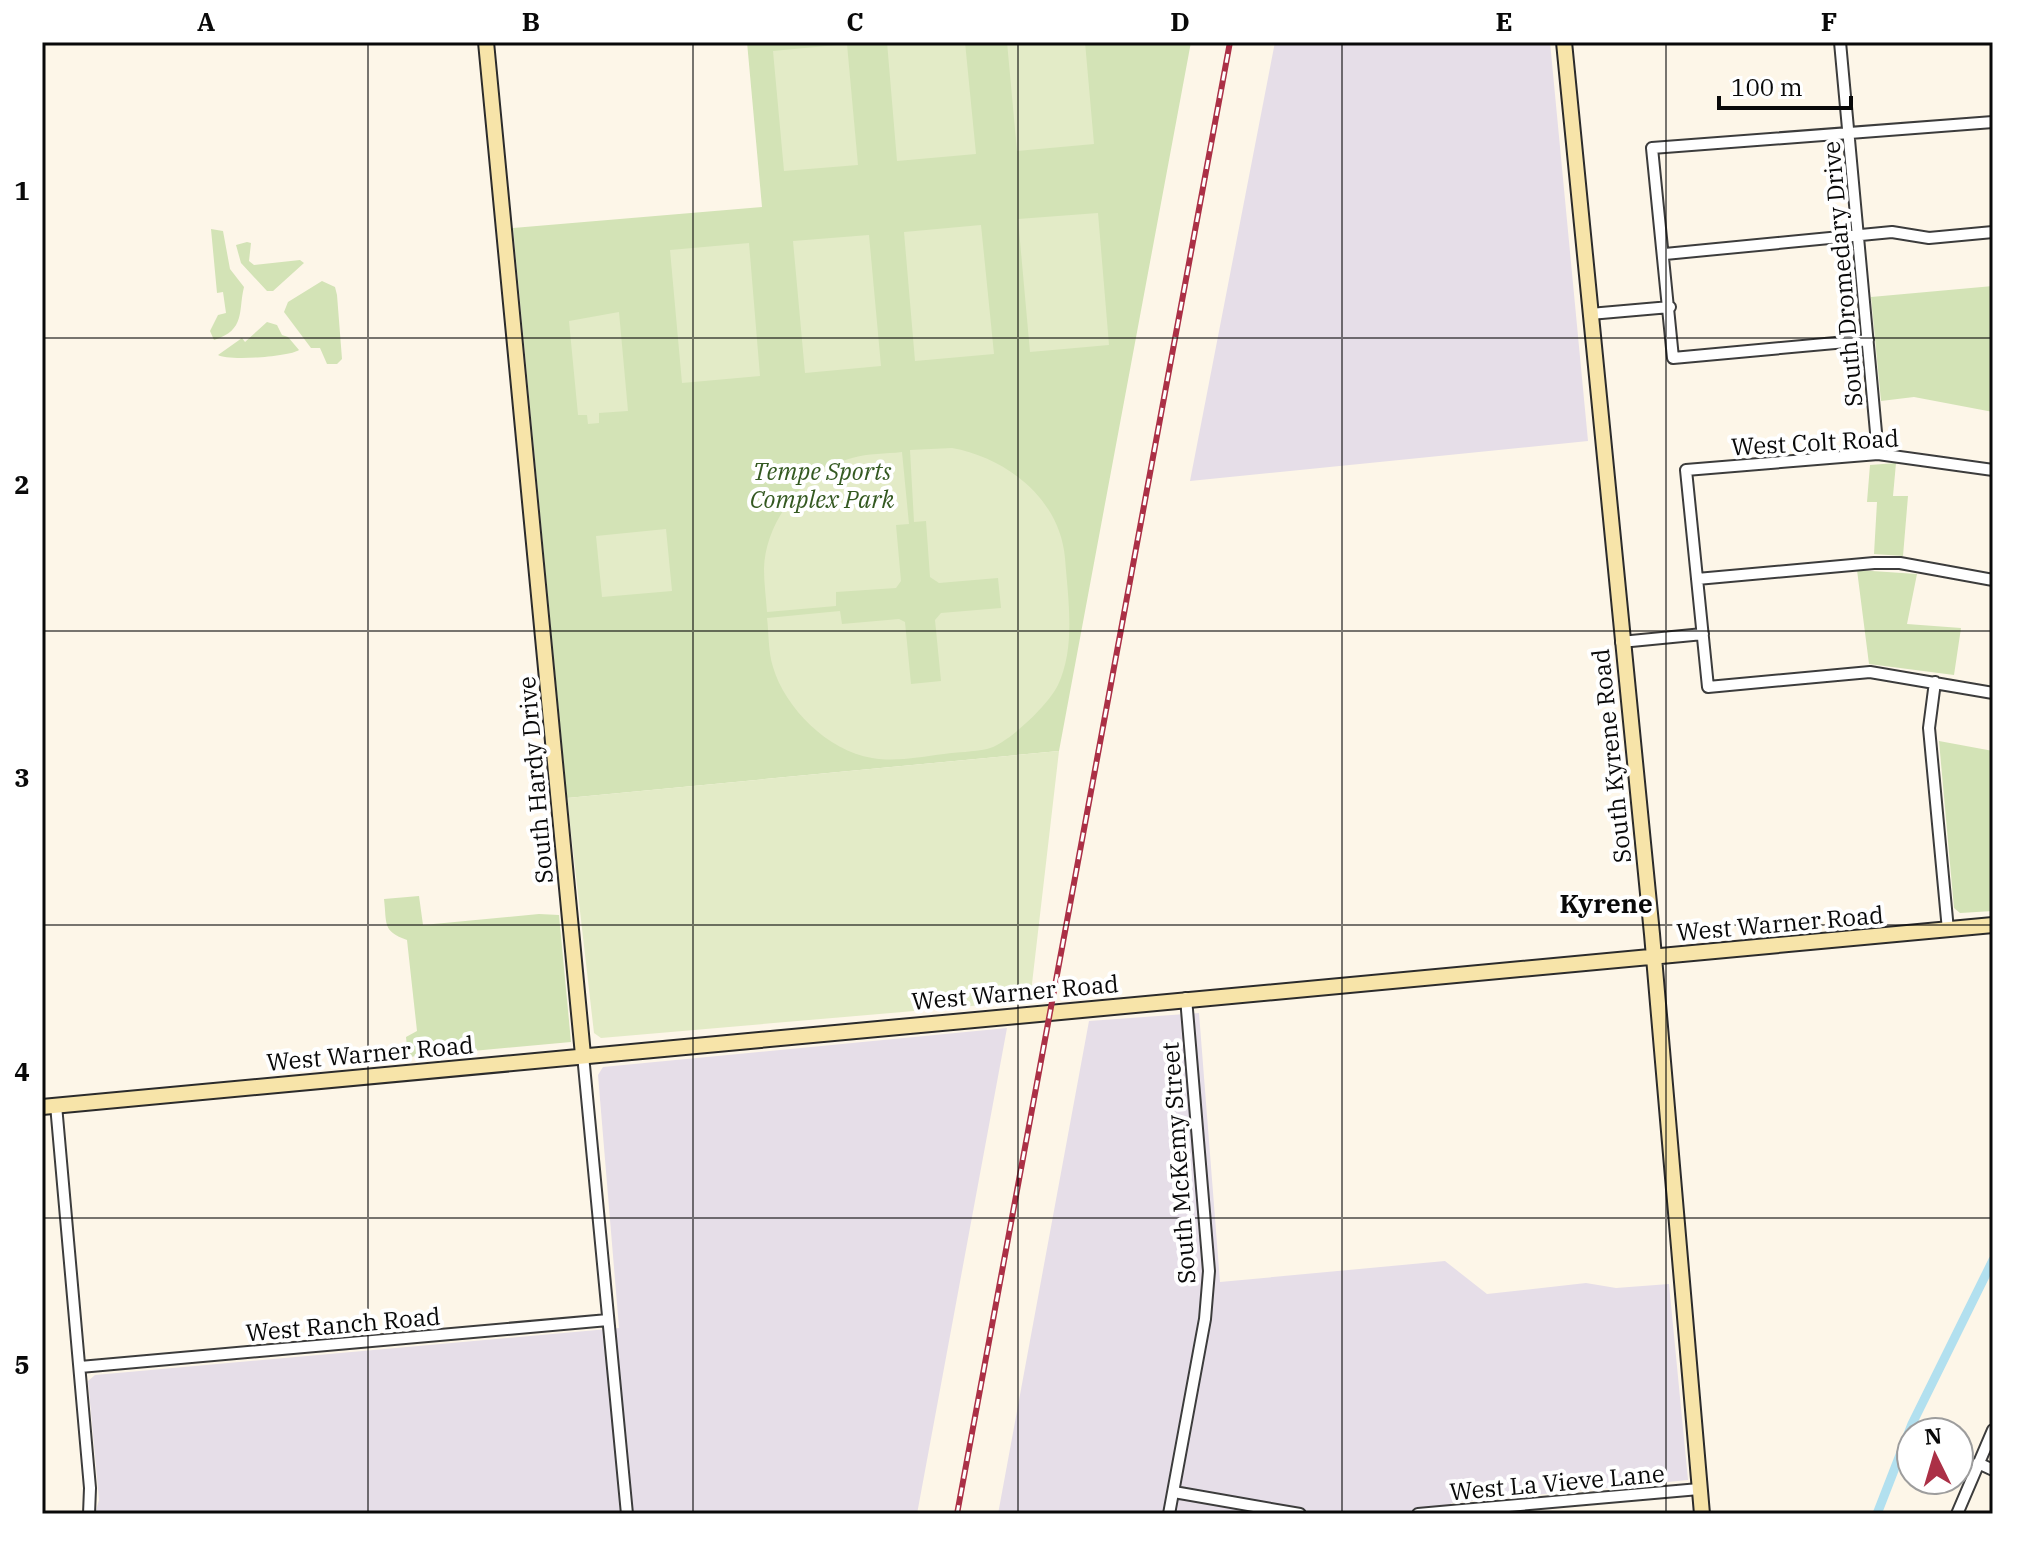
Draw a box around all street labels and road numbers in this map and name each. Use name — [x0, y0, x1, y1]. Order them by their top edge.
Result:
street label: South Dromedary Drive — [1814, 140, 1870, 408]
street label: West Colt Road — [1730, 422, 1900, 462]
street label: South Kyrene Road — [1584, 647, 1638, 865]
street label: South Hardy Drive — [510, 675, 560, 885]
street label: West Warner Road — [1675, 898, 1885, 948]
street label: West Warner Road — [910, 967, 1120, 1017]
street label: West Warner Road — [265, 1028, 475, 1078]
street label: South McKemy Street — [1154, 1041, 1202, 1285]
street label: West Ranch Road — [244, 1300, 442, 1348]
street label: West La Vieve Lane — [1448, 1457, 1666, 1507]

